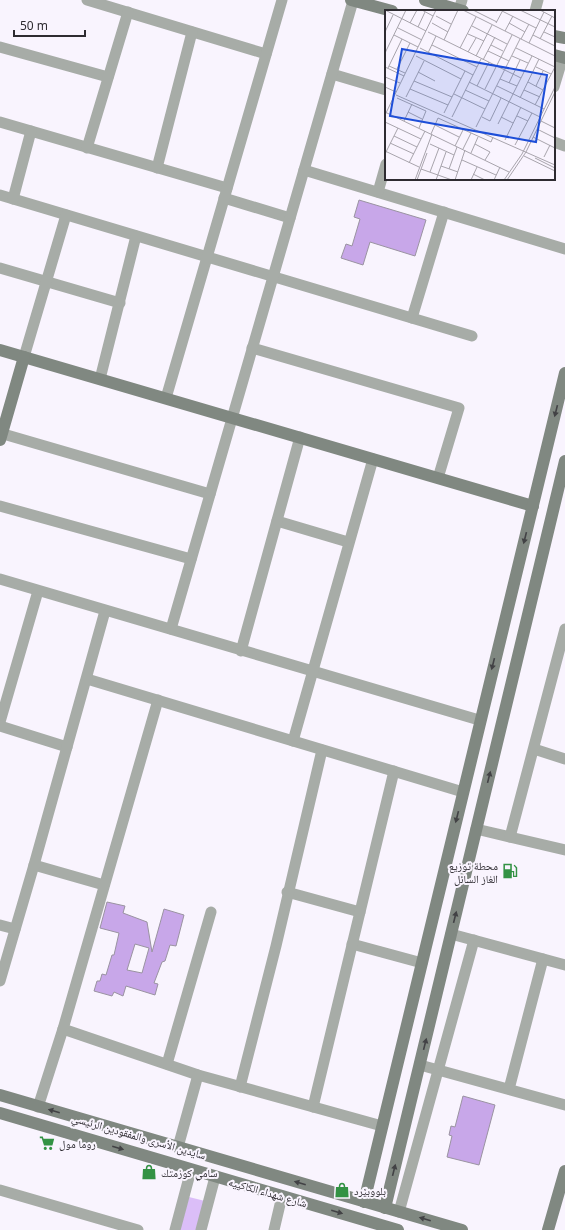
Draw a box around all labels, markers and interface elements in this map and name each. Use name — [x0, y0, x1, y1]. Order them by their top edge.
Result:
inset map — [385, 10, 555, 180]
scale bar — [14, 12, 85, 38]
text: 50 m — [20, 17, 48, 34]
one-way arrow — [552, 405, 558, 418]
one-way arrow — [522, 532, 528, 544]
one-way arrow — [490, 658, 496, 670]
one-way arrow — [486, 771, 492, 783]
one-way arrow — [454, 812, 460, 824]
place label: محطة توزيع الغاز السائل — [449, 858, 498, 886]
fuel station icon: محطة توزيع الغاز السائل — [501, 862, 519, 880]
one-way arrow — [452, 911, 458, 923]
one-way arrow — [422, 1037, 428, 1050]
one-way arrow — [48, 1108, 60, 1114]
street label: سايدين الأسرى والمفقودين الرئيسي — [70, 1110, 208, 1164]
supermarket icon: روما مول — [38, 1134, 56, 1152]
place label: روما مول — [59, 1136, 96, 1151]
one-way arrow — [112, 1145, 124, 1151]
shop icon: سامي كوزمتك — [140, 1163, 158, 1181]
one-way arrow — [392, 1164, 398, 1176]
place label: سامي كوزمتك — [161, 1165, 218, 1181]
street label: شارع شهداء الكاكييه — [227, 1174, 309, 1210]
one-way arrow — [294, 1180, 306, 1186]
shop icon: بلووبێرد — [333, 1181, 351, 1199]
place label: بلووبێرد — [354, 1183, 386, 1198]
one-way arrow — [331, 1209, 343, 1215]
one-way arrow — [419, 1216, 431, 1222]

